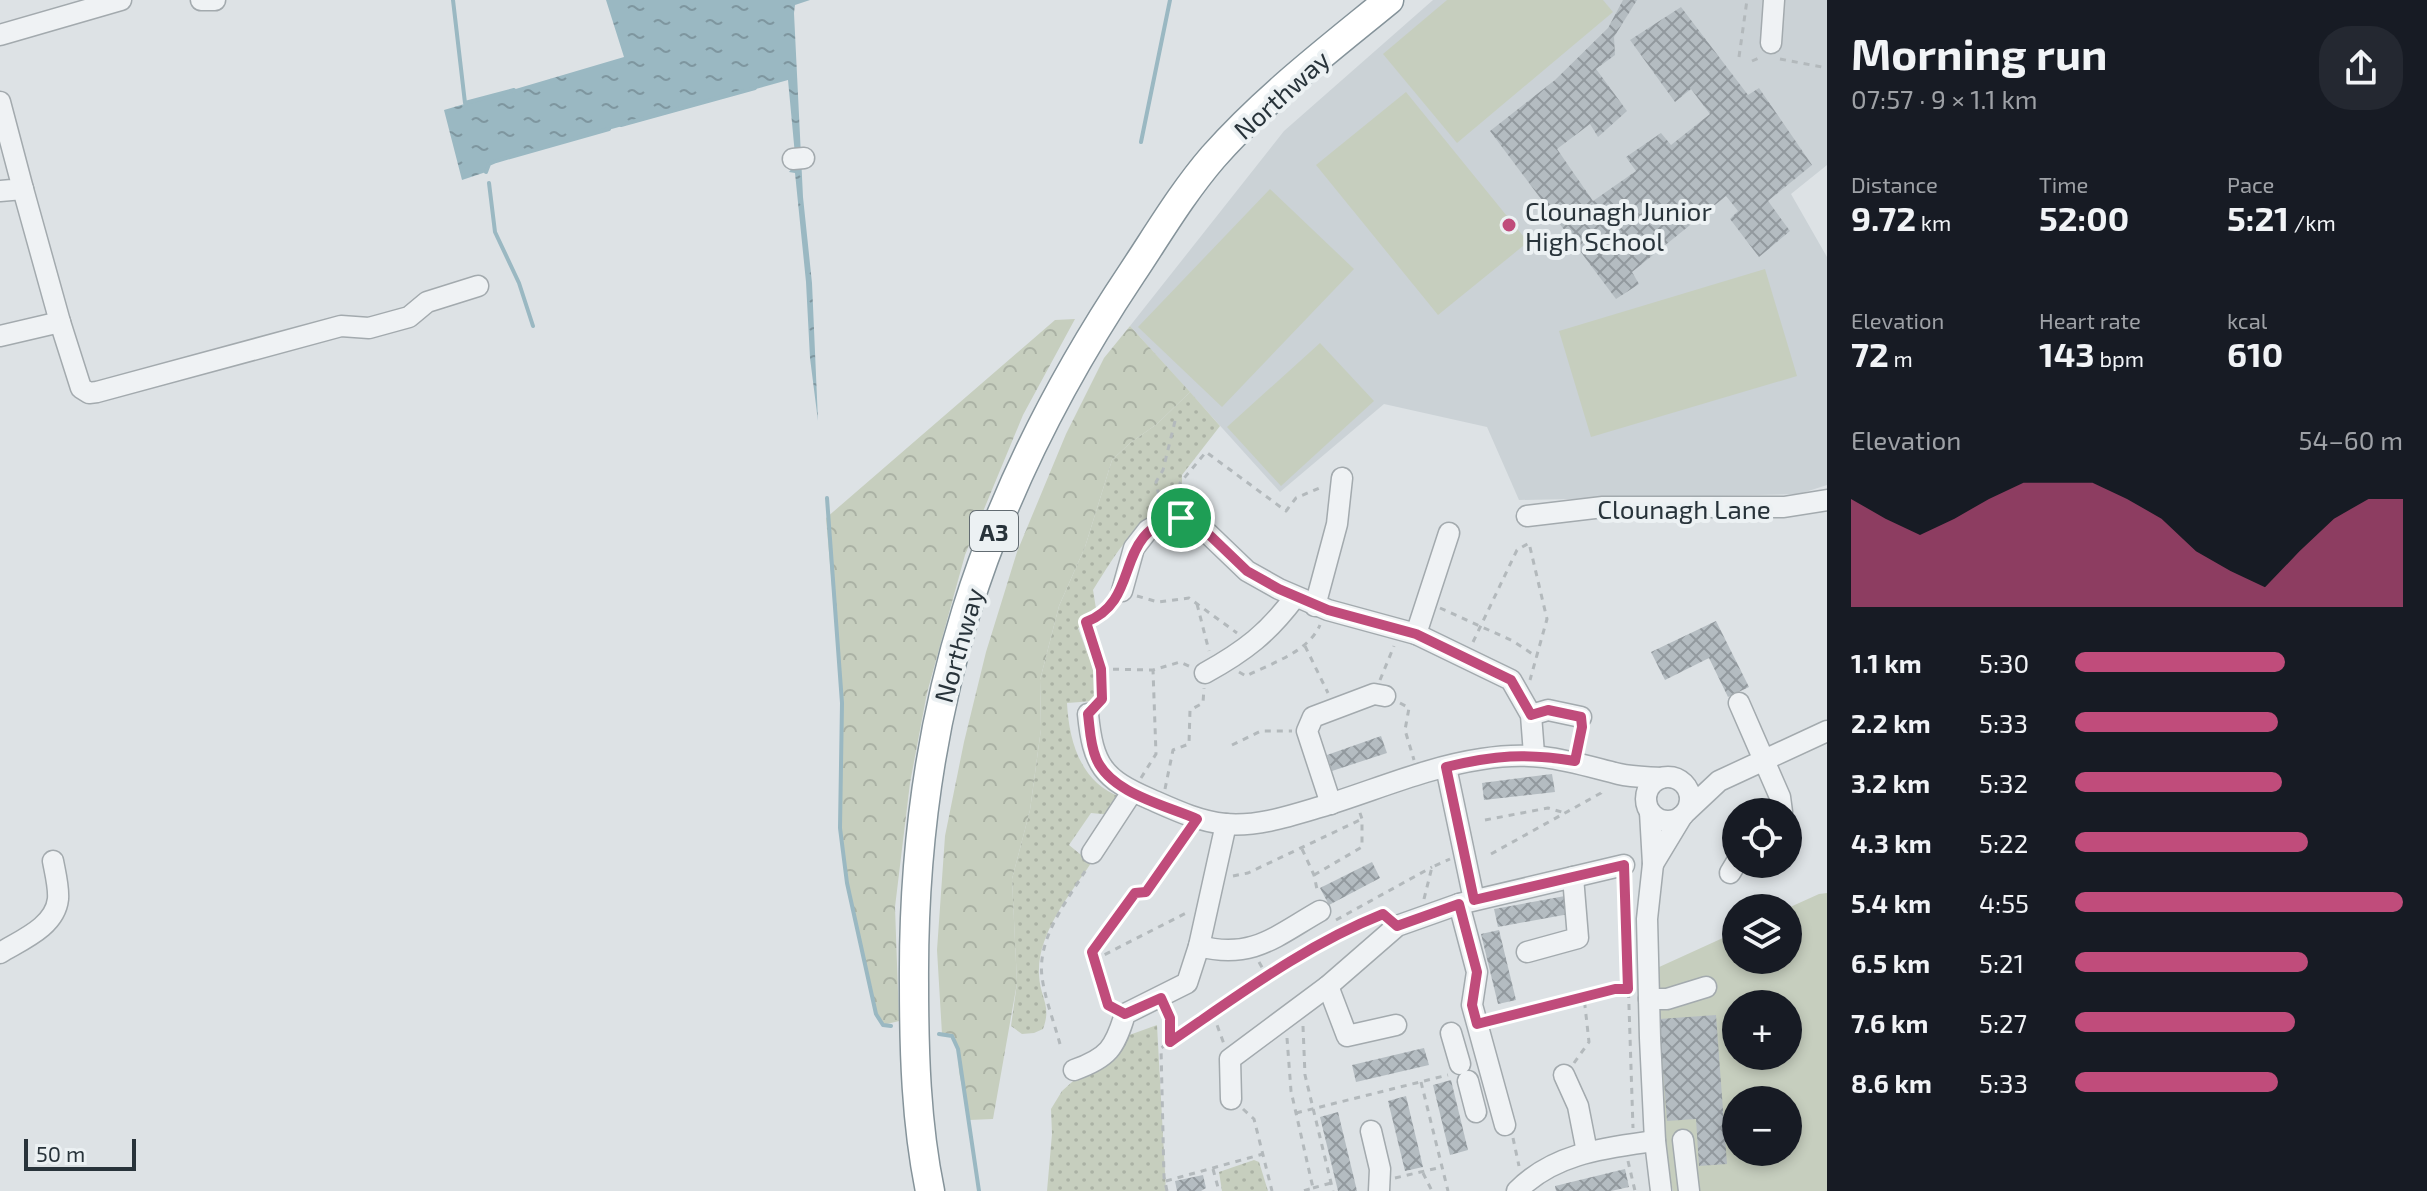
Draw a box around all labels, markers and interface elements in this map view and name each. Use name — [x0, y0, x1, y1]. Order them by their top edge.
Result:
text: Morning run — [1851, 26, 2107, 79]
button: share — [2319, 26, 2403, 110]
street label: Northway — [1227, 43, 1335, 145]
text: 07:57 · 9 × 1.1 km — [1851, 83, 2038, 114]
text: Distance — [1851, 171, 1938, 197]
text: Time — [2039, 171, 2088, 197]
text: Pace — [2227, 171, 2274, 197]
place label: Clounagh Junior High School — [1525, 195, 1712, 256]
text: 9.72 — [1851, 197, 1916, 238]
text: 52:00 — [2039, 197, 2129, 238]
text: 5:21 — [2227, 197, 2289, 238]
text: km — [1916, 209, 1951, 235]
text: /km — [2289, 209, 2336, 235]
marker: Clounagh Junior High School — [1500, 216, 1518, 234]
text: Elevation — [1851, 307, 1944, 333]
text: Heart rate — [2039, 307, 2141, 333]
text: kcal — [2227, 307, 2267, 333]
text: 72 — [1851, 333, 1889, 374]
text: 143 — [2039, 333, 2095, 374]
text: 610 — [2227, 333, 2283, 374]
text: m — [1889, 345, 1913, 371]
text: bpm — [2095, 345, 2144, 371]
text: Elevation — [1851, 424, 1961, 455]
text: 54–60 m — [2299, 424, 2403, 455]
pin — [1147, 484, 1215, 552]
street label: Clounagh Lane — [1597, 493, 1771, 524]
icon: arrive — [1159, 496, 1203, 540]
road number: A3 — [970, 511, 1018, 551]
street label: Northway — [927, 584, 989, 706]
text: 1.1 km — [1851, 647, 1922, 678]
text: 5:30 — [1979, 647, 2029, 678]
text: 2.2 km — [1851, 707, 1931, 738]
text: 5:33 — [1979, 707, 2028, 738]
text: 3.2 km — [1851, 767, 1930, 798]
text: 5:32 — [1979, 767, 2028, 798]
map controls — [1722, 798, 1802, 1166]
button: locate — [1722, 798, 1802, 878]
text: 4.3 km — [1851, 827, 1932, 858]
text: 5:22 — [1979, 827, 2028, 858]
text: 5.4 km — [1851, 887, 1931, 918]
text: 4:55 — [1979, 887, 2029, 918]
button: layers — [1722, 894, 1802, 974]
text: 6.5 km — [1851, 947, 1930, 978]
text: 5:21 — [1979, 947, 2024, 978]
button: + — [1722, 990, 1802, 1070]
text: 7.6 km — [1851, 1007, 1928, 1038]
text: 5:27 — [1979, 1007, 2027, 1038]
text: 8.6 km — [1851, 1067, 1932, 1098]
text: 5:33 — [1979, 1067, 2028, 1098]
button: − — [1722, 1086, 1802, 1166]
scale bar — [24, 1135, 136, 1171]
text: 50 m — [36, 1140, 85, 1166]

